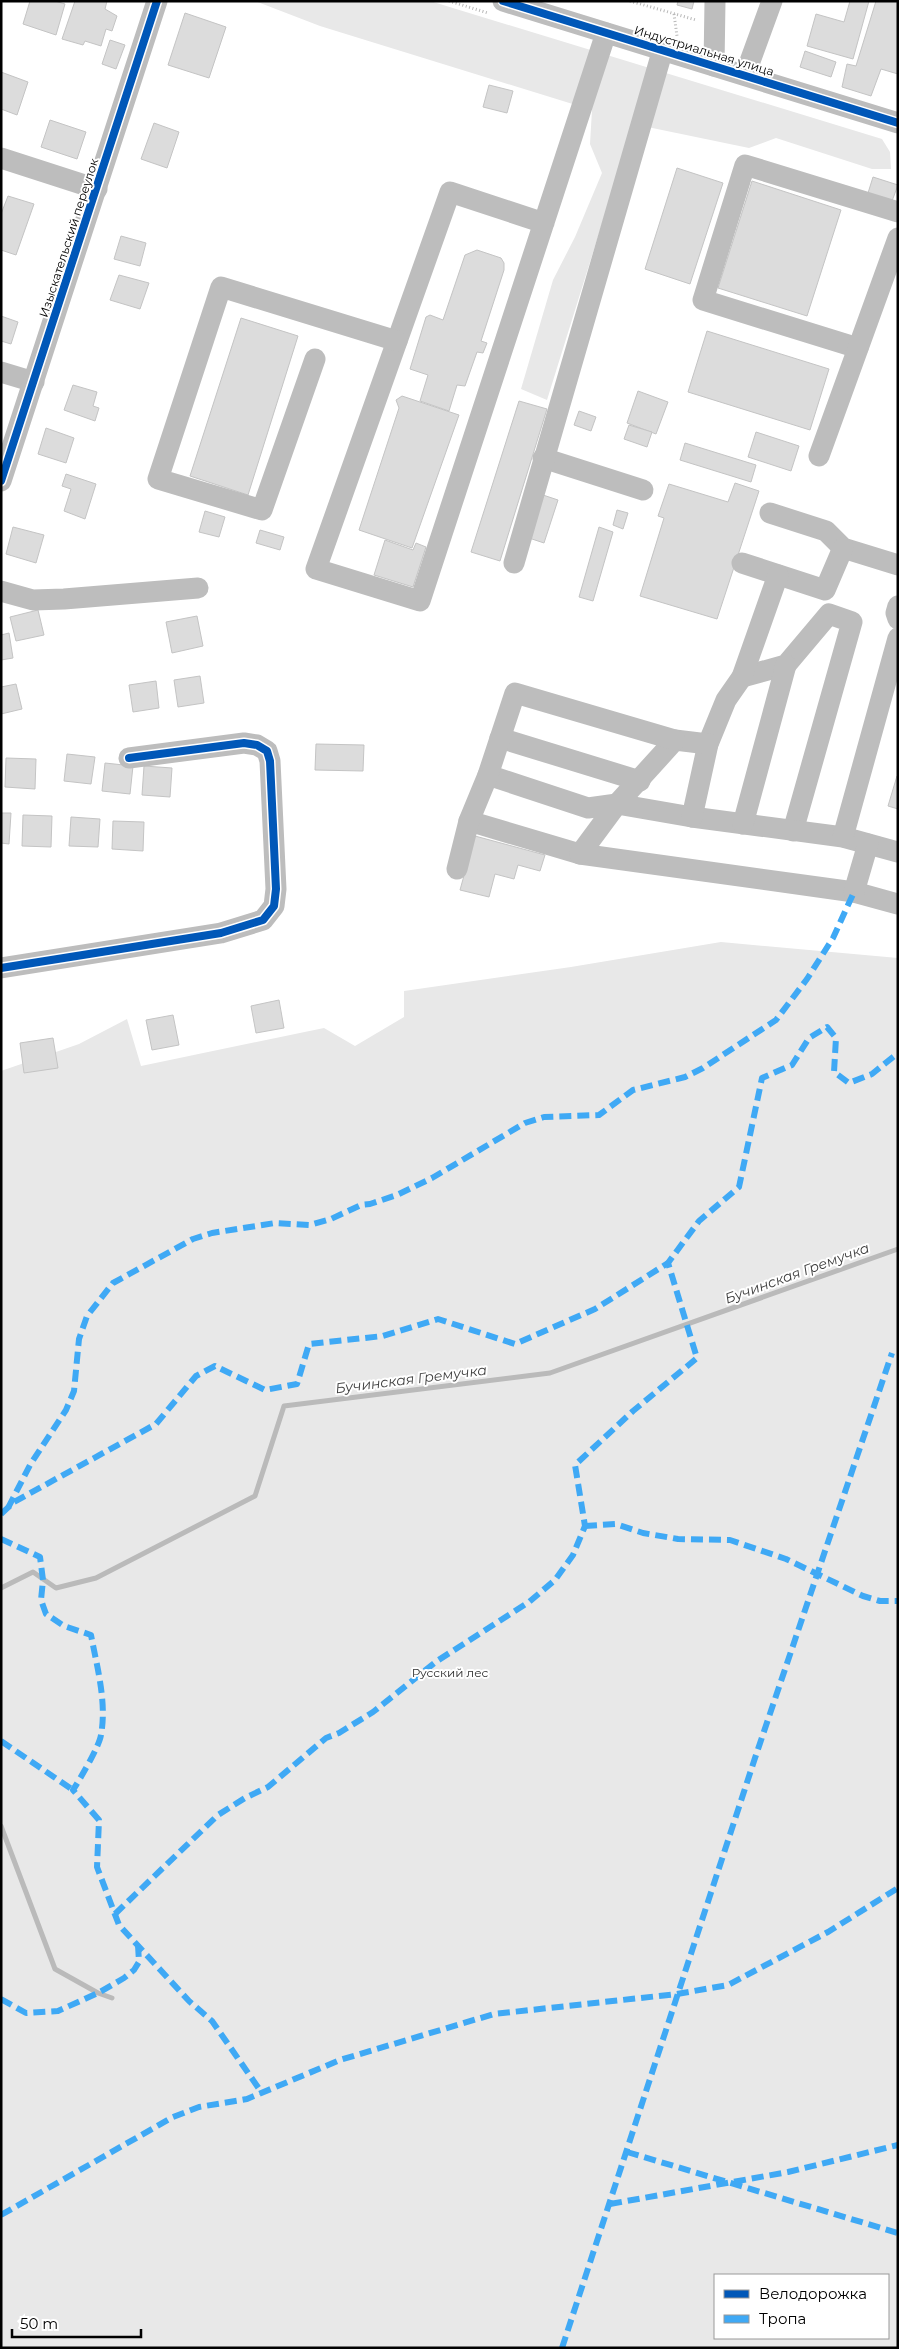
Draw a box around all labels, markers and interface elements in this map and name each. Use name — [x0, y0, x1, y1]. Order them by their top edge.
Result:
street label: Индустриальная улица — [632, 22, 776, 79]
street label: Изыскательский переулок — [36, 156, 101, 319]
water label: Бучинская Гремучка — [722, 1238, 872, 1308]
water label: Бучинская Гремучка — [334, 1361, 488, 1397]
park label: Русский лес — [412, 1665, 489, 1680]
legend — [714, 2274, 889, 2339]
text: Велодорожка — [759, 2284, 867, 2303]
scale bar — [12, 2306, 141, 2338]
text: Тропа — [759, 2309, 806, 2328]
text: 50 m — [20, 2314, 58, 2333]

